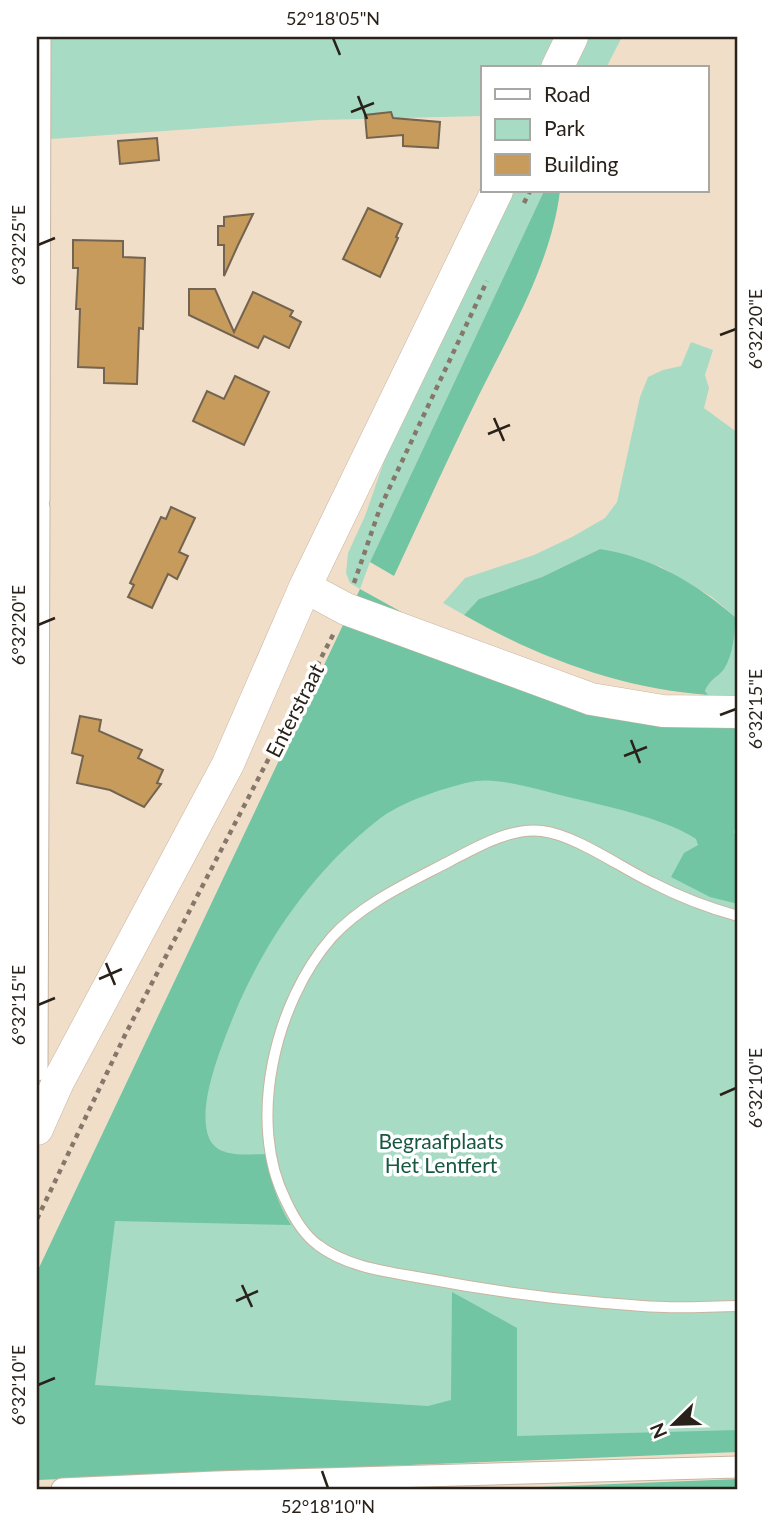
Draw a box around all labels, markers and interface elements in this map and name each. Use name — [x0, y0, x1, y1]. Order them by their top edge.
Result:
text: 52°18'05"N — [286, 7, 380, 29]
legend — [481, 66, 708, 192]
text: Road — [544, 81, 591, 106]
text: Park — [544, 115, 585, 140]
text: Building — [544, 151, 619, 176]
text: 6°32'25"E — [7, 205, 29, 285]
text: 6°32'20"E — [744, 289, 766, 369]
text: 6°32'20"E — [7, 585, 29, 665]
street label: Enterstraat — [260, 659, 328, 761]
text: 6°32'15"E — [744, 669, 766, 749]
text: 6°32'15"E — [7, 965, 29, 1045]
text: 6°32'10"E — [744, 1048, 766, 1128]
park label: Begraafplaats Het Lentfert — [378, 1128, 504, 1177]
text: 6°32'10"E — [7, 1345, 29, 1425]
north arrow — [638, 1390, 708, 1460]
text: N — [644, 1420, 671, 1442]
text: 52°18'10"N — [281, 1495, 375, 1517]

